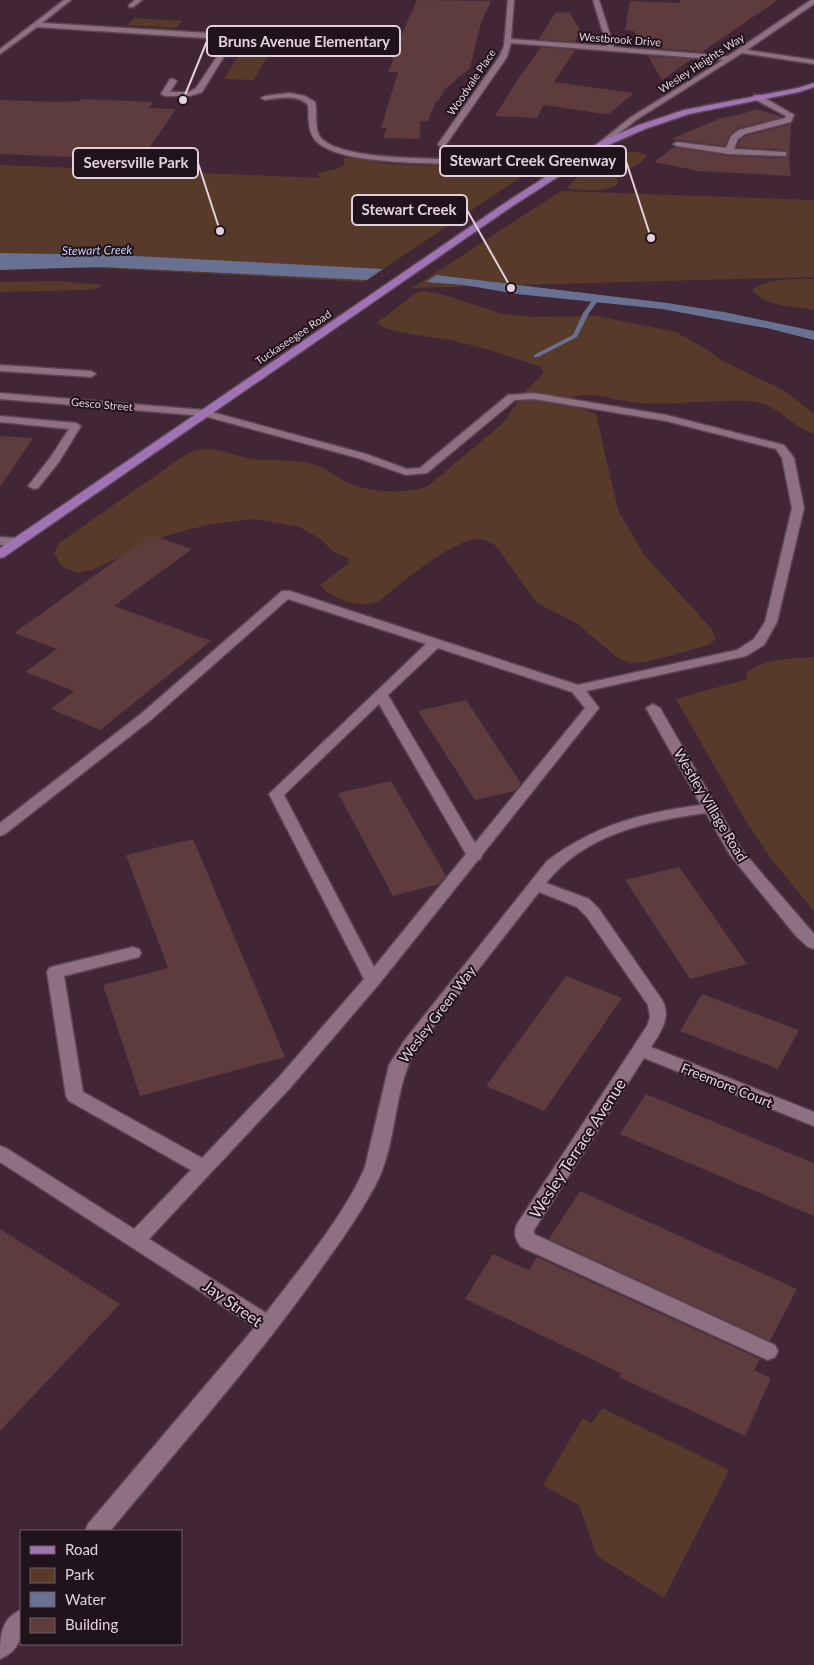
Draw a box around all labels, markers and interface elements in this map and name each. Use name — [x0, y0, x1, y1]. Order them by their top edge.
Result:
callout: Bruns Avenue Elementary — [207, 26, 400, 56]
street label: Westbrook Drive — [578, 30, 662, 48]
street label: Wesley Heights Way — [656, 30, 747, 96]
text: Bruns Avenue Elementary — [218, 32, 390, 50]
street label: Woodvale Place — [444, 46, 498, 118]
callout: Stewart Creek Greenway — [440, 146, 626, 176]
callout: Seversville Park — [73, 148, 198, 178]
text: Stewart Creek Greenway — [450, 151, 616, 169]
text: Seversville Park — [84, 153, 189, 171]
callout: Stewart Creek — [352, 195, 467, 225]
text: Stewart Creek — [361, 200, 457, 218]
water label: Stewart Creek — [62, 242, 132, 258]
street label: Tuckaseegee Road — [253, 307, 333, 367]
street label: Gesco Street — [71, 395, 133, 413]
street label: Westley Village Road — [671, 746, 751, 864]
street label: Wesley Green Way — [395, 962, 479, 1066]
street label: Freemore Court — [679, 1059, 775, 1111]
street label: Wesley Terrace Avenue — [525, 1075, 629, 1221]
street label: Jay Street — [200, 1276, 267, 1331]
legend — [20, 1530, 182, 1645]
text: Road — [65, 1540, 98, 1558]
text: Park — [65, 1565, 95, 1583]
text: Water — [65, 1590, 106, 1608]
text: Building — [65, 1615, 118, 1633]

